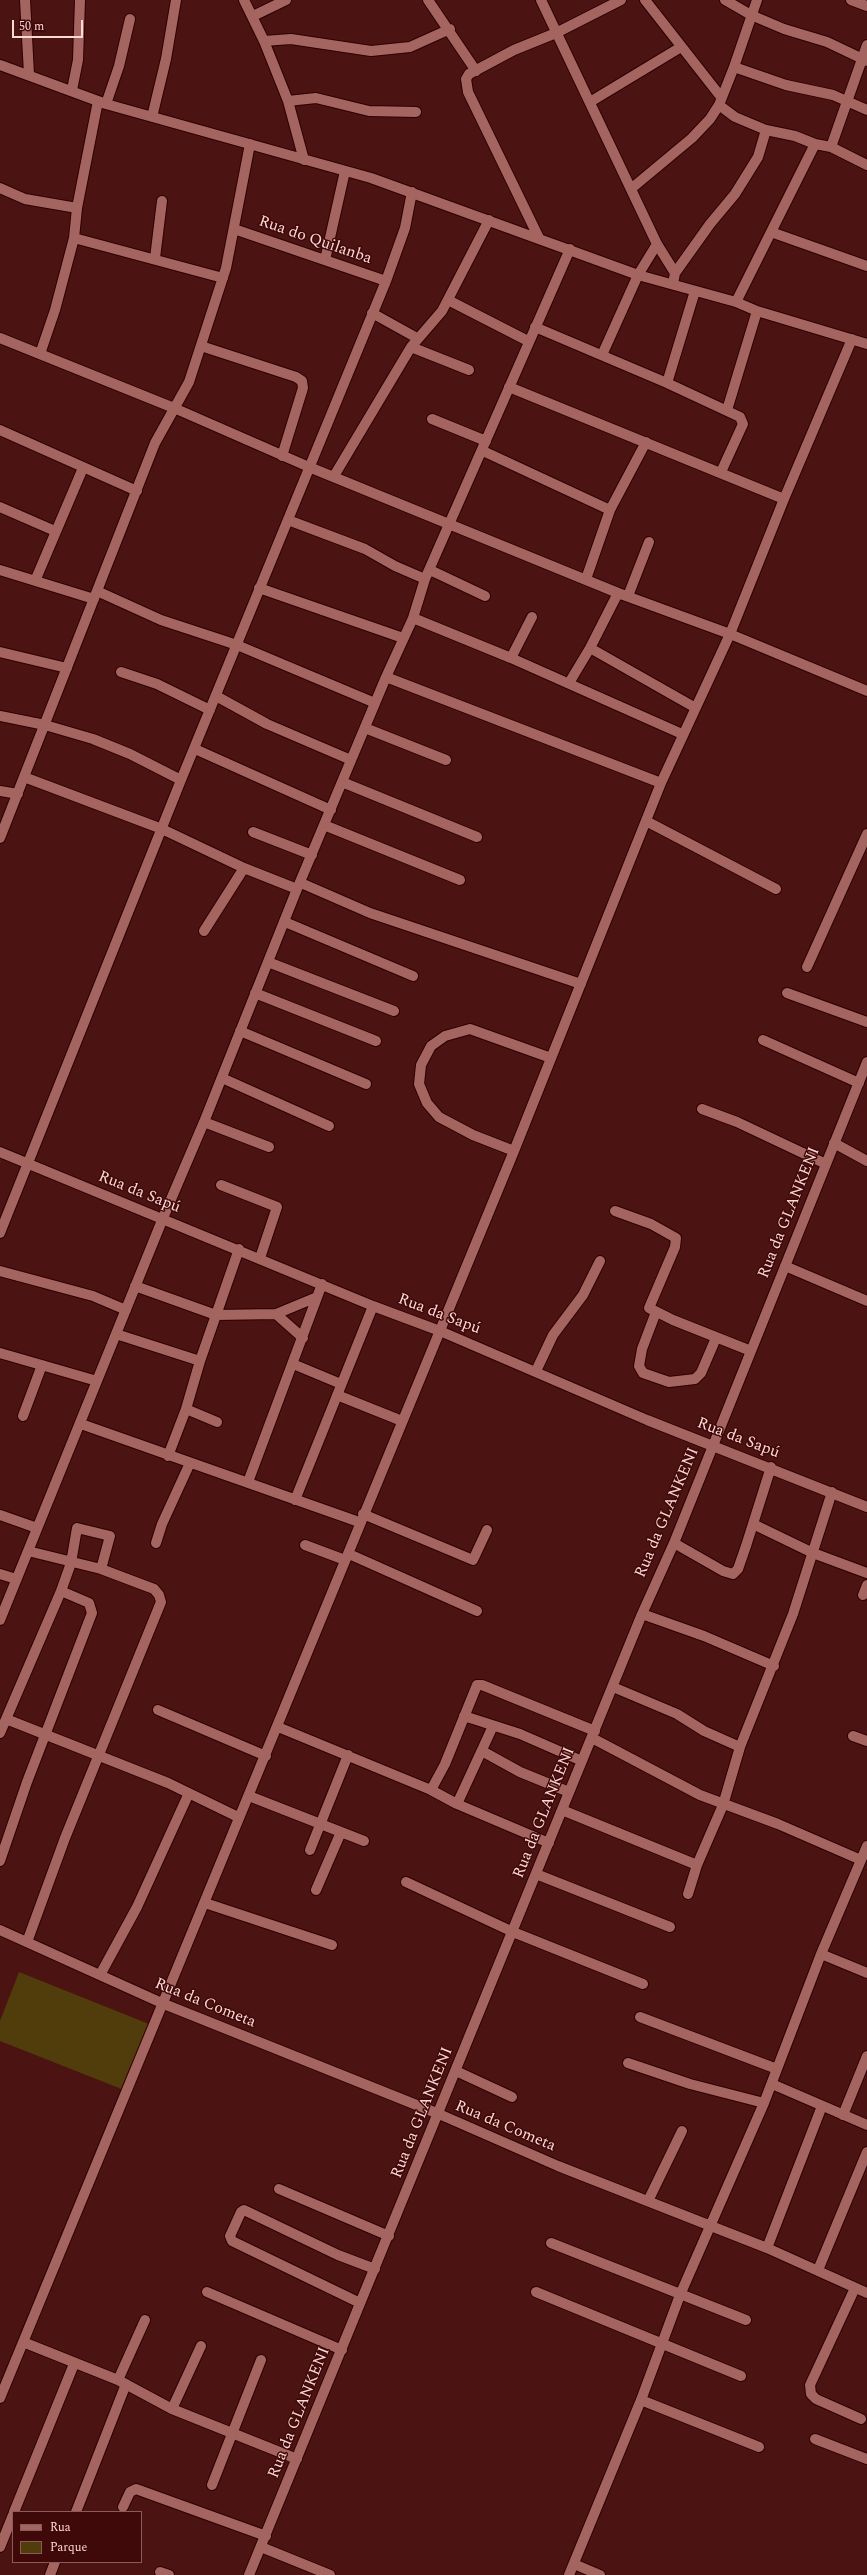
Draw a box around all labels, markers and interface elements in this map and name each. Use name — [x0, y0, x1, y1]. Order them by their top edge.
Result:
scale bar — [14, 12, 85, 38]
text: 50 m — [19, 17, 44, 36]
street label: Rua do Quilanba — [256, 213, 374, 269]
street label: Rua da GLANKENI — [755, 1145, 825, 1281]
street label: Rua da Sapú — [95, 1168, 183, 1218]
street label: Rua da Sapú — [395, 1290, 483, 1340]
street label: Rua da Sapú — [694, 1414, 782, 1464]
street label: Rua da GLANKENI — [632, 1445, 704, 1581]
street label: Rua da GLANKENI — [510, 1745, 580, 1881]
street label: Rua da Cometa — [152, 1975, 258, 2033]
street label: Rua da GLANKENI — [388, 2045, 458, 2181]
street label: Rua da Cometa — [452, 2097, 558, 2157]
street label: Rua da GLANKENI — [265, 2345, 335, 2481]
legend — [12, 2511, 142, 2563]
text: Rua — [50, 2518, 71, 2537]
text: Parque — [50, 2538, 87, 2557]

